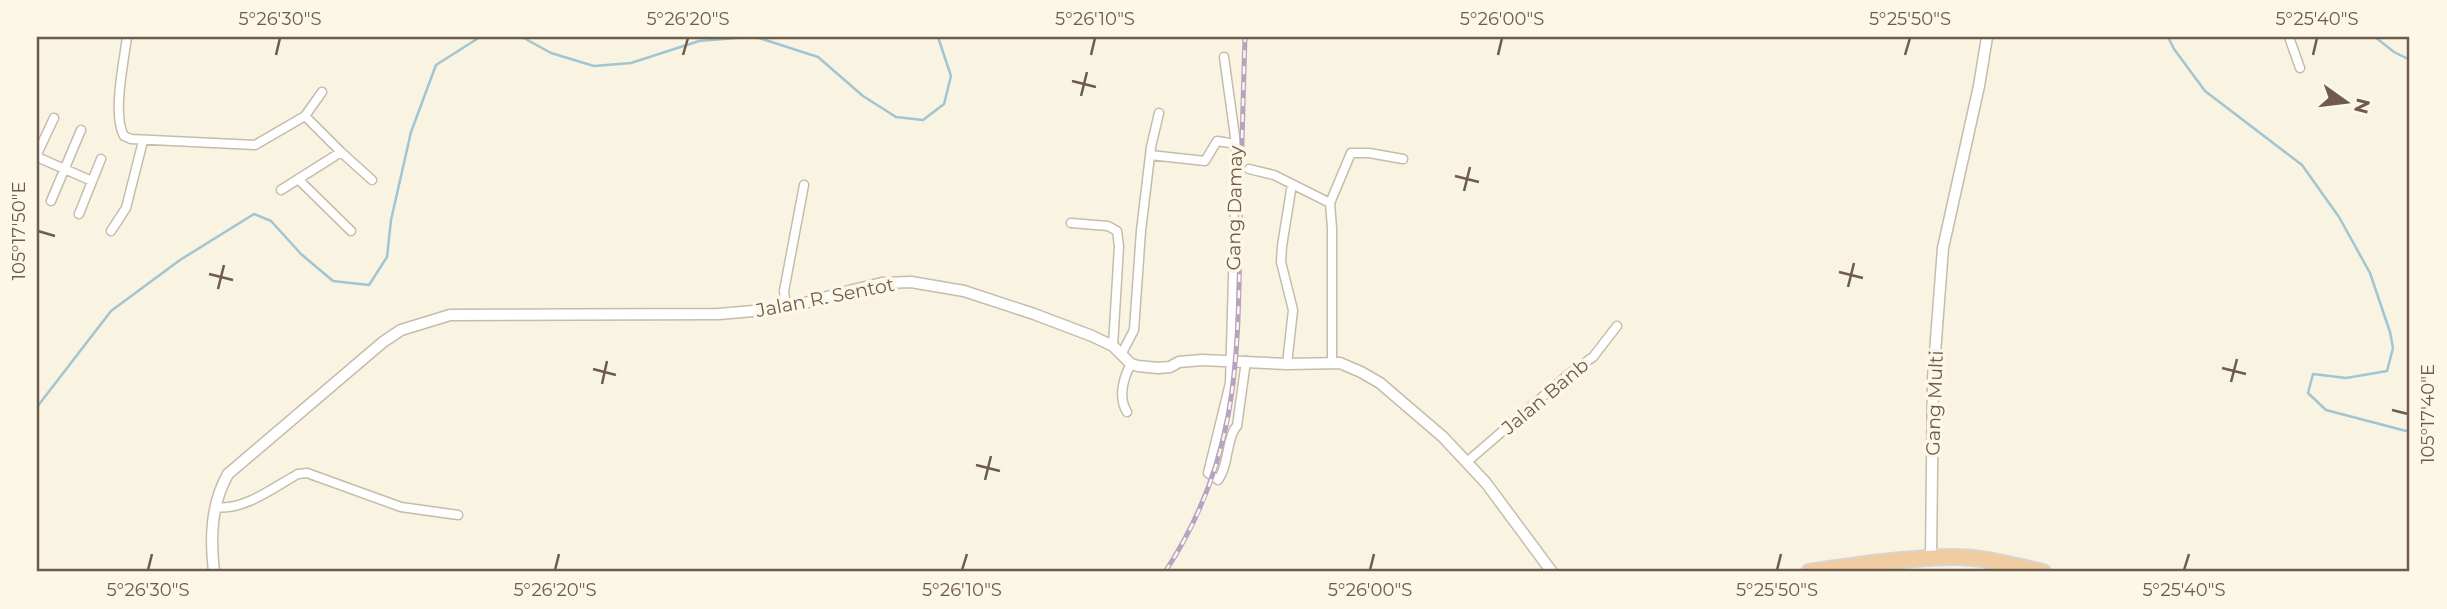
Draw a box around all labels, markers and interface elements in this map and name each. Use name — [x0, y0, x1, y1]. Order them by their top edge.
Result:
text: 5°26'30"S — [239, 8, 321, 30]
text: 5°26'20"S — [646, 8, 730, 30]
text: 5°26'10"S — [1055, 8, 1135, 30]
text: 5°26'00"S — [1460, 8, 1544, 30]
text: 5°25'50"S — [1869, 8, 1951, 30]
text: 5°25'40"S — [2275, 8, 2359, 30]
north arrow — [2310, 66, 2380, 136]
text: N — [2349, 96, 2375, 116]
street label: Gang Damay — [1222, 145, 1247, 271]
text: 105°17'50"E — [8, 181, 30, 281]
street label: Jalan R. Sentot — [753, 273, 897, 322]
street label: Gang Multi — [1921, 350, 1948, 456]
street label: Jalan Banb — [1497, 353, 1593, 440]
text: 105°17'40"E — [2417, 364, 2439, 464]
text: 5°26'30"S — [107, 579, 189, 601]
text: 5°26'20"S — [513, 579, 597, 601]
text: 5°26'10"S — [922, 579, 1002, 601]
text: 5°26'00"S — [1328, 579, 1412, 601]
text: 5°25'50"S — [1736, 579, 1818, 601]
text: 5°25'40"S — [2142, 579, 2226, 601]

